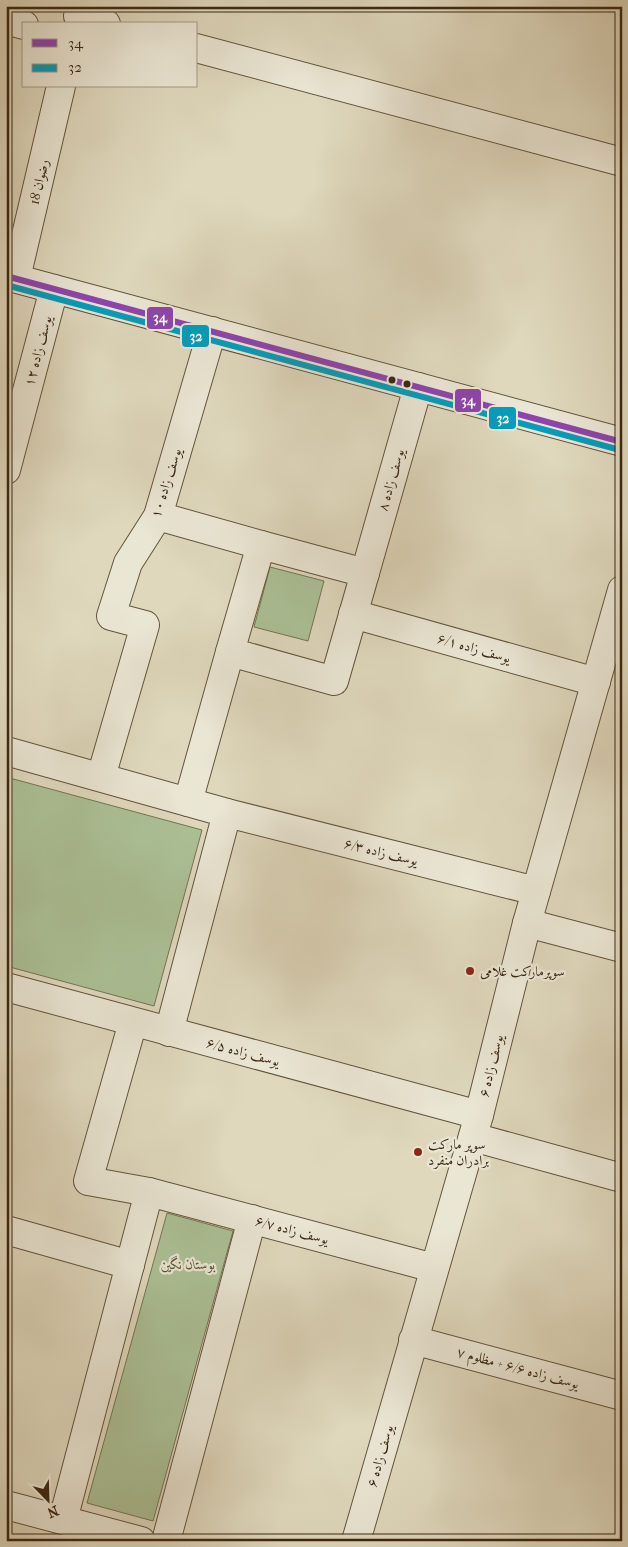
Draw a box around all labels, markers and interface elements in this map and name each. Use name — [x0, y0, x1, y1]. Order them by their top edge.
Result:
legend — [22, 22, 198, 88]
text: 34 — [68, 34, 84, 52]
text: 32 — [68, 58, 82, 76]
street label: رضوان 18 — [26, 158, 52, 206]
line badge: 34 — [146, 306, 174, 330]
text: 34 — [153, 309, 168, 326]
street label: یوسف زاده ۱۲ — [20, 313, 56, 388]
line badge: 32 — [181, 324, 210, 348]
text: 32 — [190, 328, 202, 345]
unlabelled marker — [387, 375, 397, 385]
unlabelled marker — [402, 379, 412, 389]
line badge: 34 — [454, 388, 482, 413]
text: 34 — [461, 392, 476, 409]
line badge: 32 — [488, 406, 517, 430]
text: 32 — [497, 410, 509, 427]
street label: یوسف زاده ۱۰ — [147, 445, 186, 520]
street label: یوسف زاده ۸ — [374, 446, 408, 513]
street label: یوسف زاده ۶/۱ — [435, 629, 514, 667]
street label: یوسف زاده ۶/۳ — [342, 835, 421, 870]
place label: سوپرمارکت غلامی — [480, 963, 565, 980]
marker: سوپرمارکت غلامی — [464, 965, 476, 977]
street label: یوسف زاده ۶ — [475, 1032, 507, 1099]
street label: یوسف زاده ۶/۵ — [204, 1034, 283, 1070]
place label: سوپر مارکت برادران منفرد — [428, 1136, 489, 1169]
marker: سوپر مارکت برادران منفرد — [412, 1146, 424, 1158]
street label: یوسف زاده ۶/۷ — [253, 1212, 332, 1248]
park label: بوستان نگین — [161, 1255, 216, 1273]
street label: یوسف زاده ۶/۶ + مظلوم ۷ — [454, 1344, 582, 1397]
street label: یوسف زاده ۶ — [363, 1422, 397, 1489]
north arrow — [22, 1474, 72, 1524]
text: N — [44, 1502, 61, 1522]

